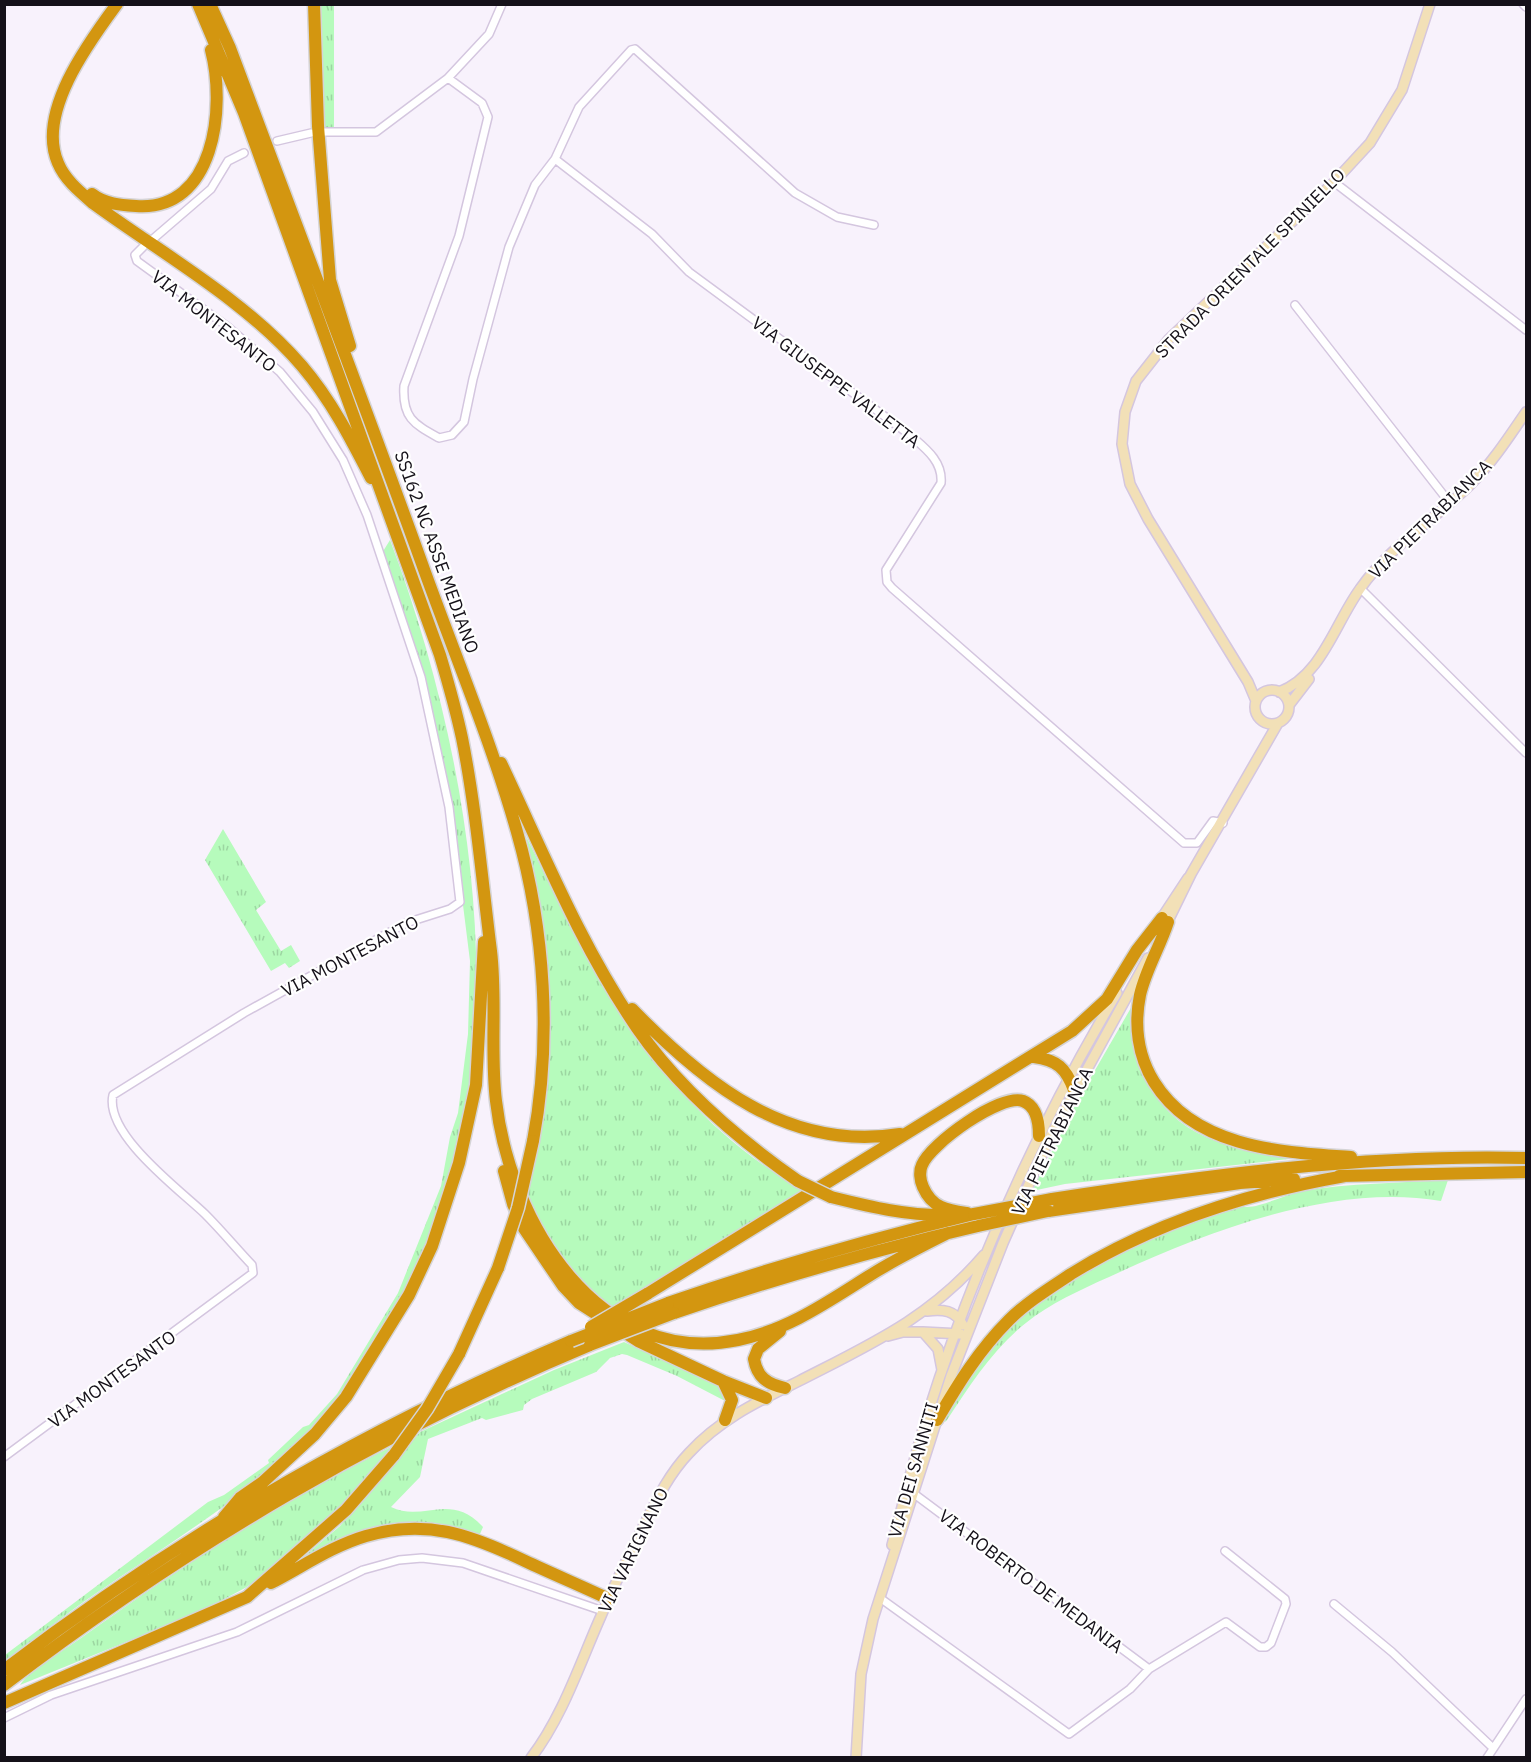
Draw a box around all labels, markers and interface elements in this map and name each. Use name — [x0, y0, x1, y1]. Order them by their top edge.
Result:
street label: STRADA ORIENTALE SPINIELLO — [1150, 163, 1350, 363]
street label: VIA MONTESANTO — [147, 265, 281, 377]
street label: VIA GIUSEPPE VALLETTA — [747, 311, 925, 453]
street label: SS162 NC ASSE MEDIANO — [390, 448, 484, 656]
street label: VIA PIETRABIANCA — [1364, 454, 1497, 583]
street label: VIA MONTESANTO — [277, 910, 423, 1002]
street label: VIA PIETRABIANCA — [1006, 1063, 1098, 1219]
street label: VIA MONTESANTO — [44, 1325, 180, 1433]
street label: VIA DEI SANNITI — [883, 1400, 943, 1540]
street label: VIA VARIGNANO — [593, 1484, 673, 1616]
street label: VIA ROBERTO DE MEDANIA — [934, 1504, 1128, 1658]

